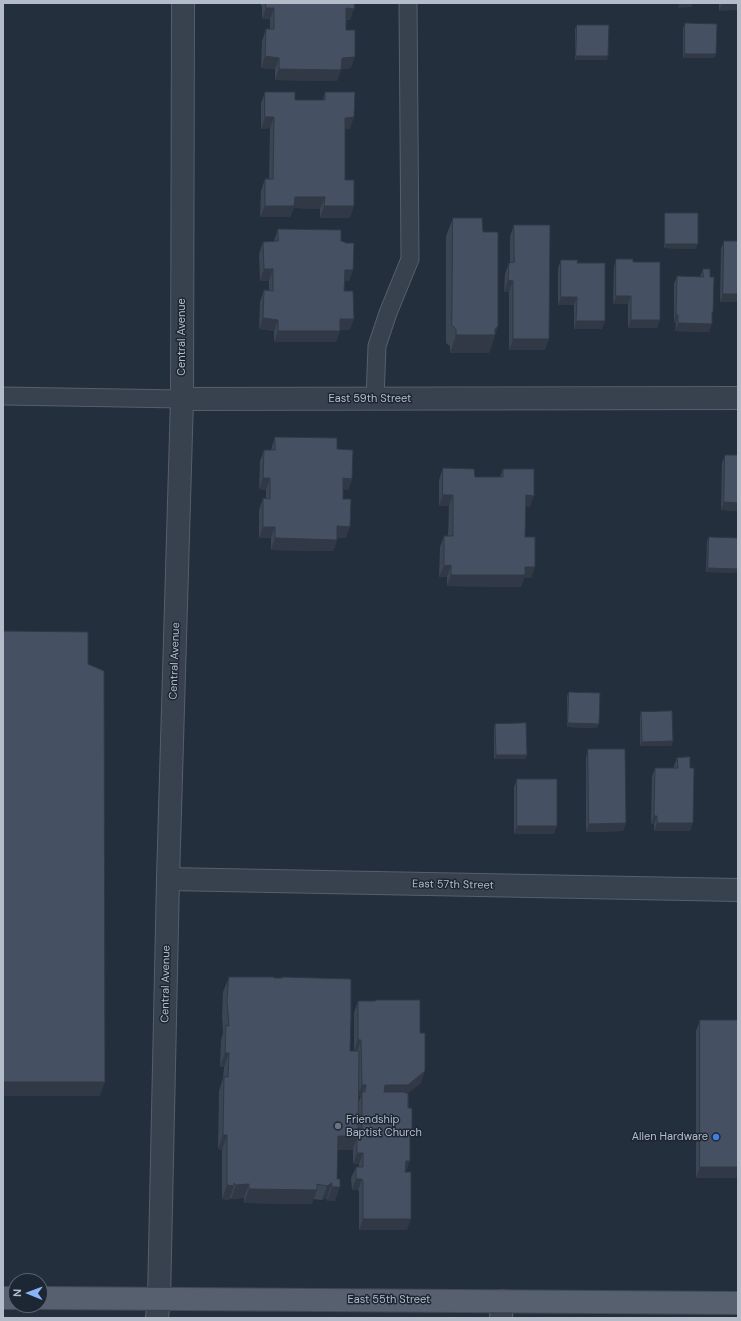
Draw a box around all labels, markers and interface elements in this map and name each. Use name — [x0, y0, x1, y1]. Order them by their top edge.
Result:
street label: Central Avenue — [175, 298, 189, 376]
street label: East 59th Street — [329, 392, 411, 406]
street label: Central Avenue — [167, 622, 183, 700]
street label: East 57th Street — [412, 878, 494, 892]
street label: Central Avenue — [159, 945, 173, 1023]
place label: Friendship Baptist Church — [346, 1113, 422, 1139]
marker: Friendship Baptist Church — [333, 1121, 343, 1131]
place label: Allen Hardware — [632, 1130, 708, 1144]
marker: Allen Hardware — [711, 1132, 721, 1142]
north arrow — [8, 1273, 48, 1313]
text: N — [10, 1289, 24, 1297]
street label: East 55th Street — [348, 1293, 430, 1307]

